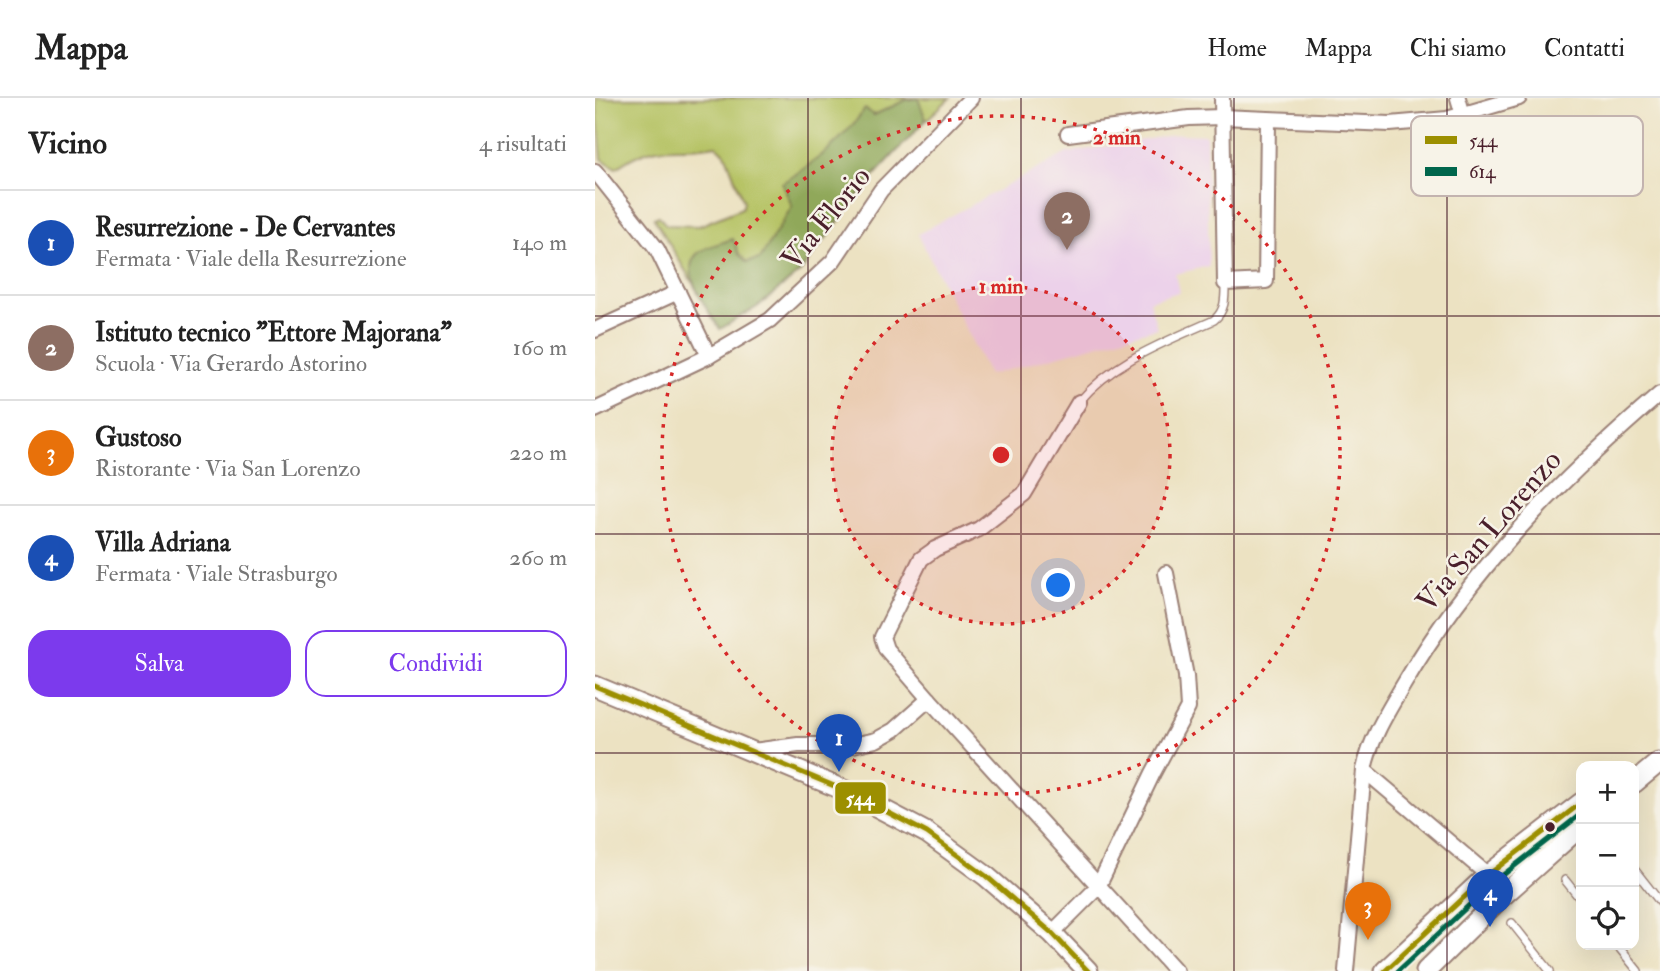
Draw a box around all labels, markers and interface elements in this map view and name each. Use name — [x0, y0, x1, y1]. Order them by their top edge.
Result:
text: Mappa — [35, 28, 127, 69]
text: Home — [1207, 33, 1267, 64]
text: Mappa — [1305, 33, 1372, 64]
text: Chi siamo — [1410, 33, 1506, 64]
text: Contatti — [1544, 33, 1625, 64]
legend — [1411, 116, 1643, 196]
text: 2 min — [1093, 124, 1141, 151]
text: Vicino — [28, 125, 107, 162]
text: 4 risultati — [479, 129, 567, 158]
text: 544 — [1469, 129, 1498, 153]
street label: Via Florio — [773, 159, 879, 277]
text: 614 — [1469, 160, 1496, 184]
pin: 2 — [1044, 192, 1090, 250]
text: Resurrezione - De Cervantes — [95, 212, 396, 244]
text: 1 — [47, 228, 55, 257]
text: 140 m — [512, 228, 567, 257]
text: Fermata · Viale della Resurrezione — [95, 244, 407, 273]
text: 1 min — [979, 273, 1023, 300]
text: Istituto tecnico "Ettore Majorana" — [95, 317, 452, 349]
text: 2 — [45, 333, 57, 362]
text: 160 m — [513, 333, 567, 362]
text: Scuola · Via Gerardo Astorino — [95, 349, 367, 378]
text: Gustoso — [95, 422, 182, 454]
text: 3 — [47, 438, 55, 467]
text: 220 m — [509, 438, 567, 467]
street label: Via San Lorenzo — [1408, 442, 1570, 620]
centre of rings — [989, 443, 1013, 467]
text: Ristorante · Via San Lorenzo — [95, 454, 361, 483]
text: Villa Adriana — [95, 527, 230, 559]
text: 4 — [45, 543, 57, 572]
text: 260 m — [509, 543, 567, 572]
text: Fermata · Viale Strasburgo — [95, 559, 338, 588]
your location — [1041, 568, 1075, 602]
button: Salva — [28, 630, 291, 697]
button: Condividi — [305, 630, 567, 697]
pin: 1 — [816, 714, 862, 772]
map controls — [1576, 761, 1639, 950]
button: + — [1576, 761, 1639, 824]
line badge: 544 — [834, 781, 887, 815]
text: 544 — [846, 787, 876, 811]
unlabelled marker — [1543, 820, 1557, 834]
button: − — [1576, 824, 1639, 887]
pin: 4 — [1467, 869, 1513, 927]
pin: 3 — [1345, 882, 1391, 940]
button: locate — [1576, 887, 1639, 950]

